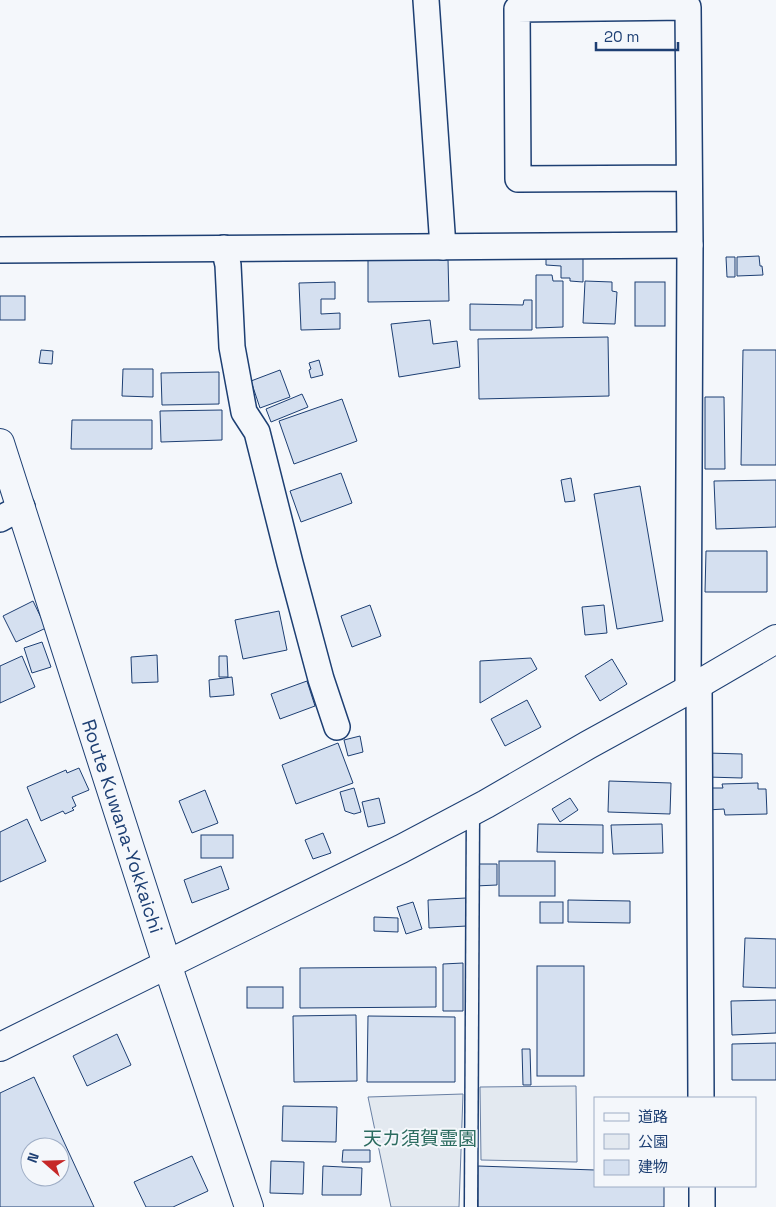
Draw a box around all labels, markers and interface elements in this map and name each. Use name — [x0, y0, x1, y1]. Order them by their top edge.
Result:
scale bar — [596, 20, 678, 52]
text: 20 m — [604, 27, 639, 46]
street label: Route Kuwana-Yokkaichi — [76, 716, 169, 936]
legend — [594, 1097, 756, 1187]
text: 道路 — [638, 1107, 668, 1126]
park label: 天カ須賀霊園 — [363, 1126, 477, 1151]
text: 公園 — [638, 1132, 668, 1151]
north arrow — [20, 1137, 70, 1187]
text: N — [23, 1150, 43, 1165]
text: 建物 — [638, 1157, 668, 1176]

